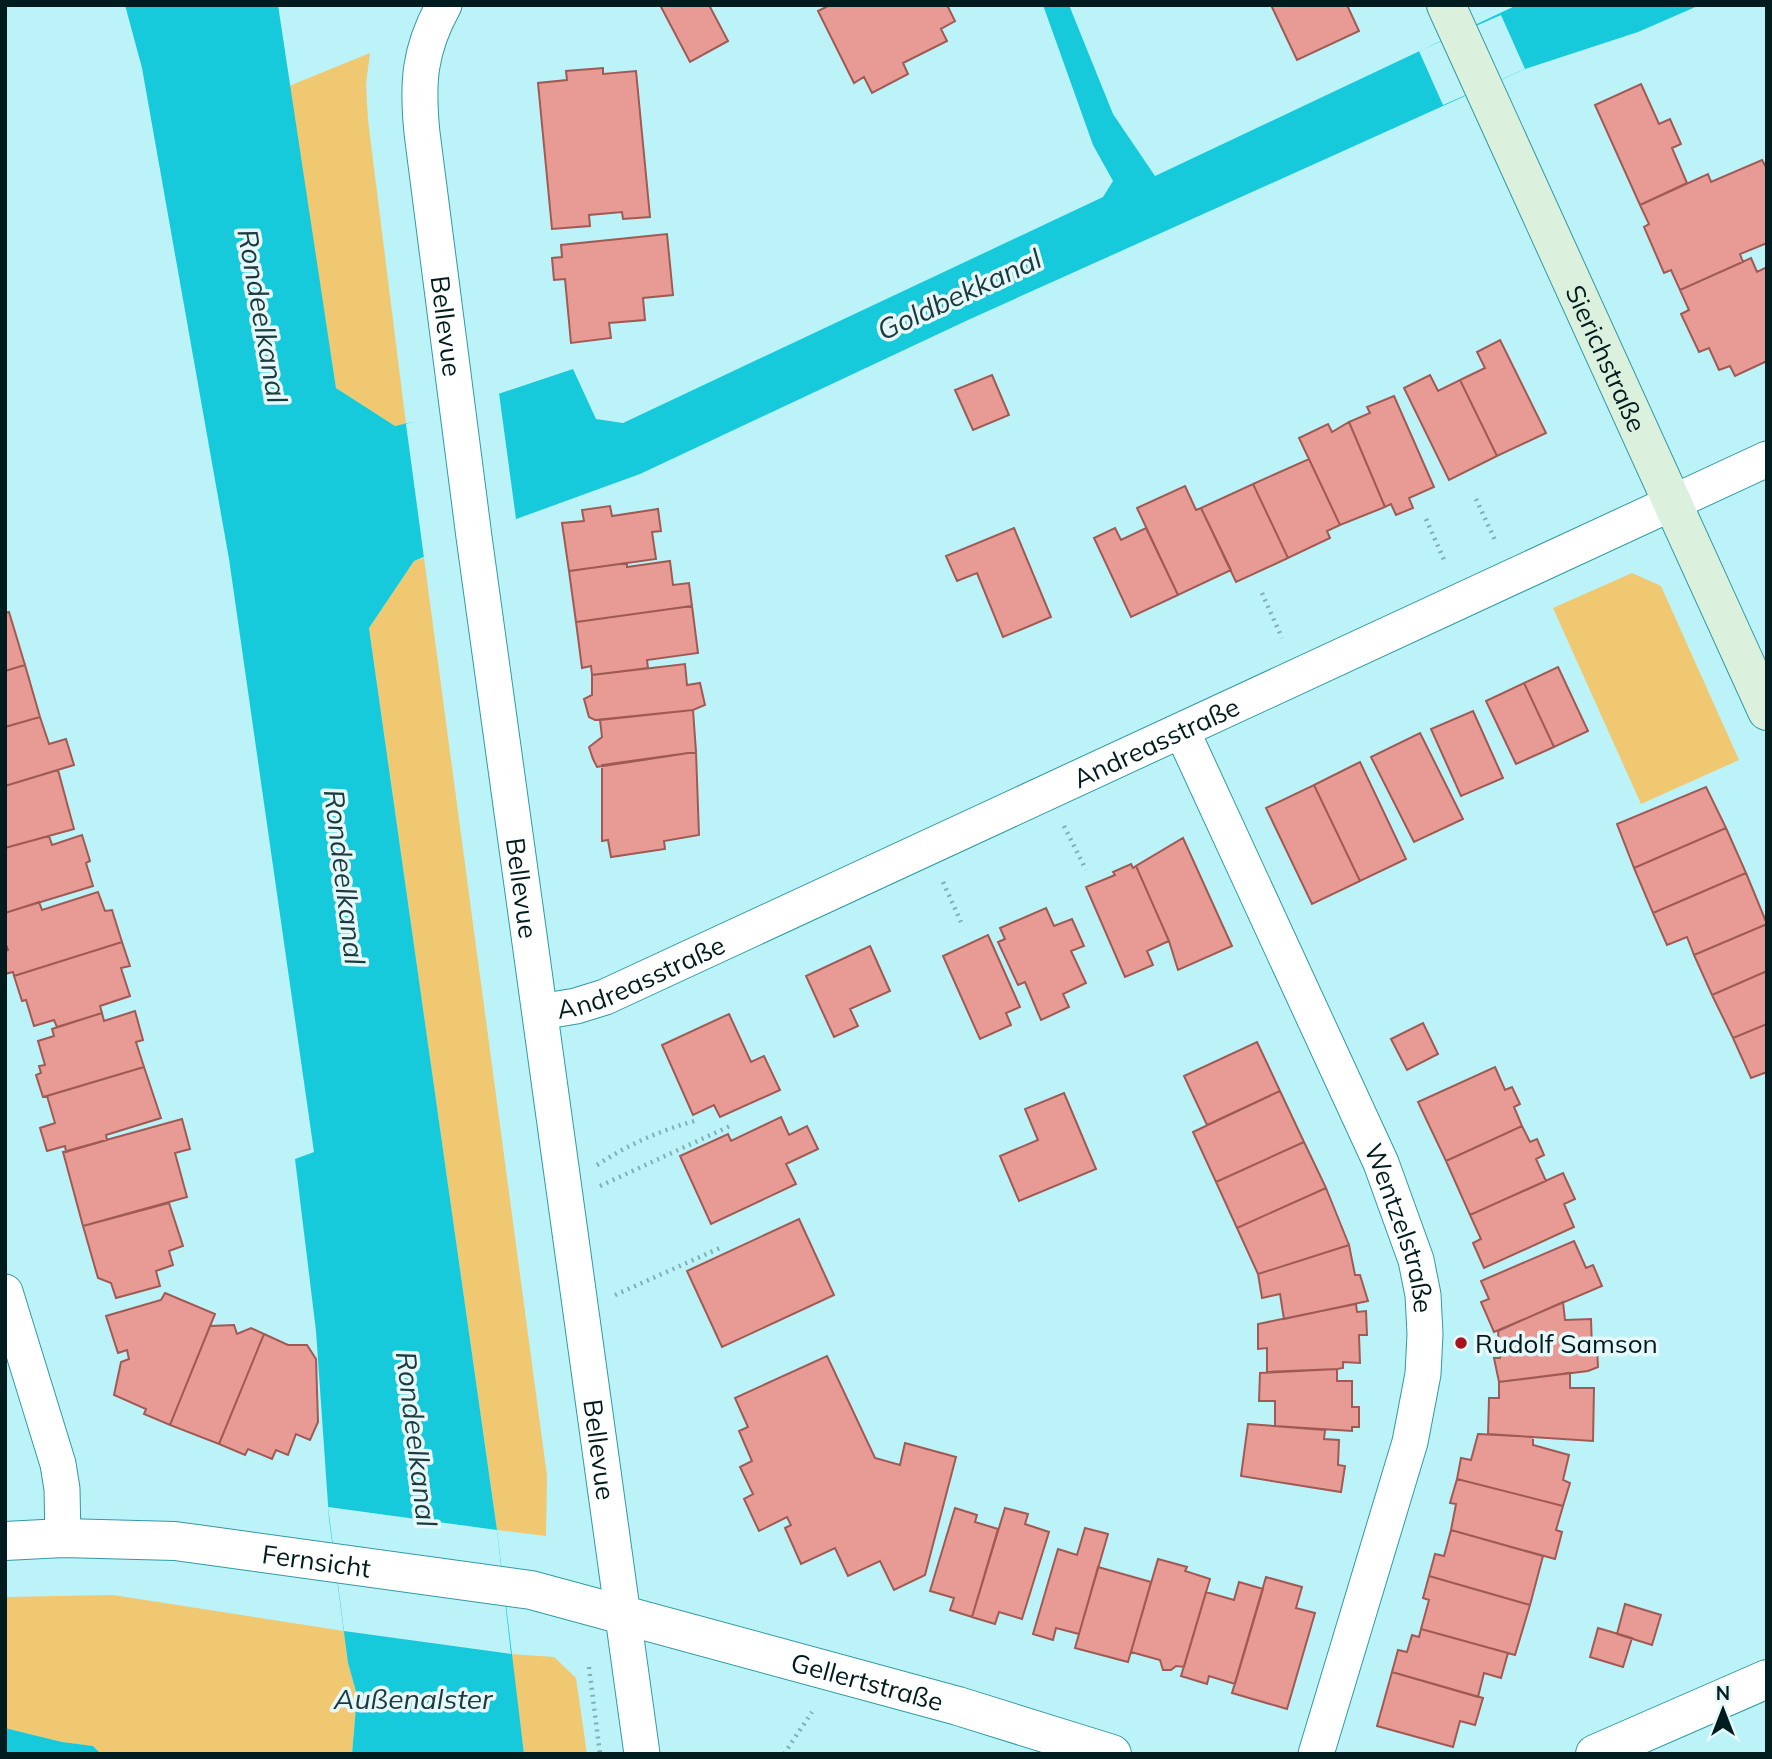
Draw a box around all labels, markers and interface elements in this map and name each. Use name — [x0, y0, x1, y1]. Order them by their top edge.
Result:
water label: Rondeelkanal — [230, 226, 296, 406]
water label: Goldbekkanal — [871, 241, 1047, 347]
street label: Bellevue — [424, 274, 470, 378]
street label: Sierichstraße — [1559, 280, 1654, 437]
street label: Andreasstraße — [1068, 689, 1244, 795]
water label: Rondeelkanal — [317, 787, 373, 967]
street label: Bellevue — [499, 836, 546, 940]
street label: Andreasstraße — [554, 927, 730, 1025]
street label: Wentzelstraße — [1358, 1138, 1440, 1314]
place label: Rudolf Samson — [1475, 1327, 1658, 1360]
marker: Rudolf Samson — [1453, 1335, 1469, 1351]
water label: Rondeelkanal — [389, 1349, 445, 1529]
street label: Bellevue — [577, 1397, 623, 1502]
street label: Fernsicht — [260, 1537, 373, 1584]
street label: Gellertstraße — [788, 1645, 947, 1718]
north arrow — [1688, 1675, 1758, 1745]
water label: Außenalster — [333, 1681, 494, 1716]
text: N — [1716, 1681, 1730, 1705]

